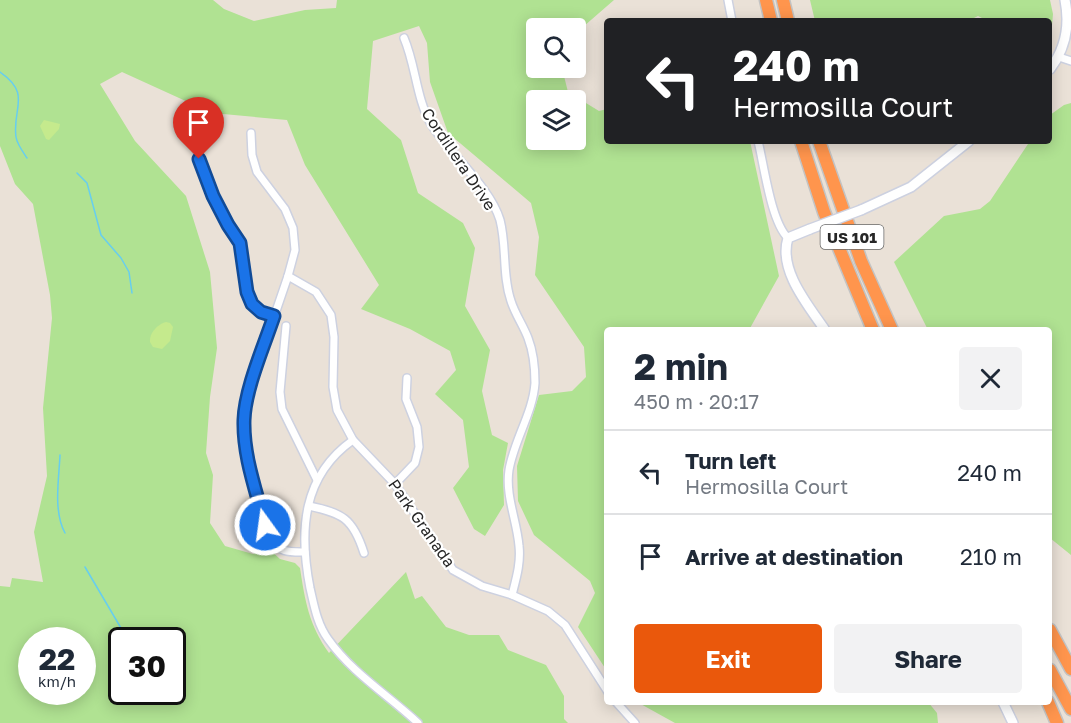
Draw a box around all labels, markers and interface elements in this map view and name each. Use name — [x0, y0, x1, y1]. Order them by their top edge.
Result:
map controls — [526, 18, 586, 150]
button: search — [526, 18, 586, 78]
text: 240 m — [733, 40, 859, 90]
icon: left — [634, 42, 712, 120]
button: layers — [526, 90, 586, 150]
text: Hermosilla Court — [733, 91, 953, 123]
pin — [173, 97, 224, 159]
street label: Cordillera Drive — [417, 104, 501, 214]
icon: arrive — [182, 106, 215, 139]
road number: US 101 — [820, 225, 884, 249]
text: 2 min — [634, 345, 728, 388]
button: close — [959, 347, 1022, 410]
text: 450 m · 20:17 — [634, 389, 759, 413]
text: Turn left — [685, 447, 776, 474]
icon: left — [634, 456, 667, 489]
text: 240 m — [957, 459, 1022, 486]
text: Hermosilla Court — [685, 474, 848, 498]
street label: Park Granada — [384, 475, 460, 571]
position arrow — [233, 493, 297, 557]
icon: arrive — [634, 540, 667, 573]
text: Arrive at destination — [685, 543, 903, 570]
text: 210 m — [960, 543, 1022, 570]
button: Exit — [634, 624, 822, 693]
button: Share — [834, 624, 1022, 693]
speed limit sign: 30 — [108, 627, 186, 705]
text: 22 — [39, 641, 75, 677]
text: km/h — [38, 672, 76, 690]

